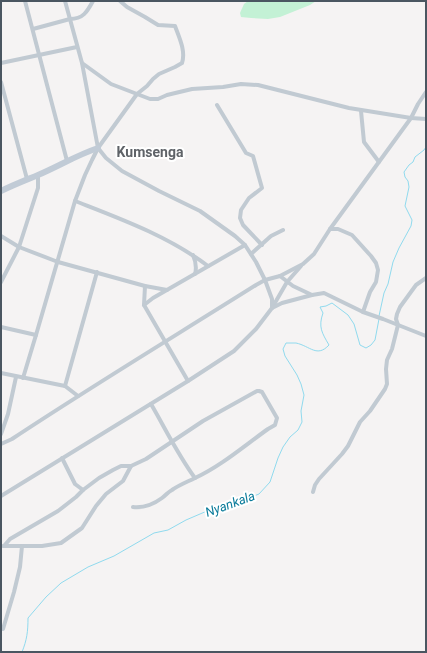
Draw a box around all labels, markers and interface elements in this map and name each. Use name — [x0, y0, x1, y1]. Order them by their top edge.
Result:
district label: Kumsenga — [117, 144, 184, 160]
water label: Nyankala — [203, 488, 257, 520]

